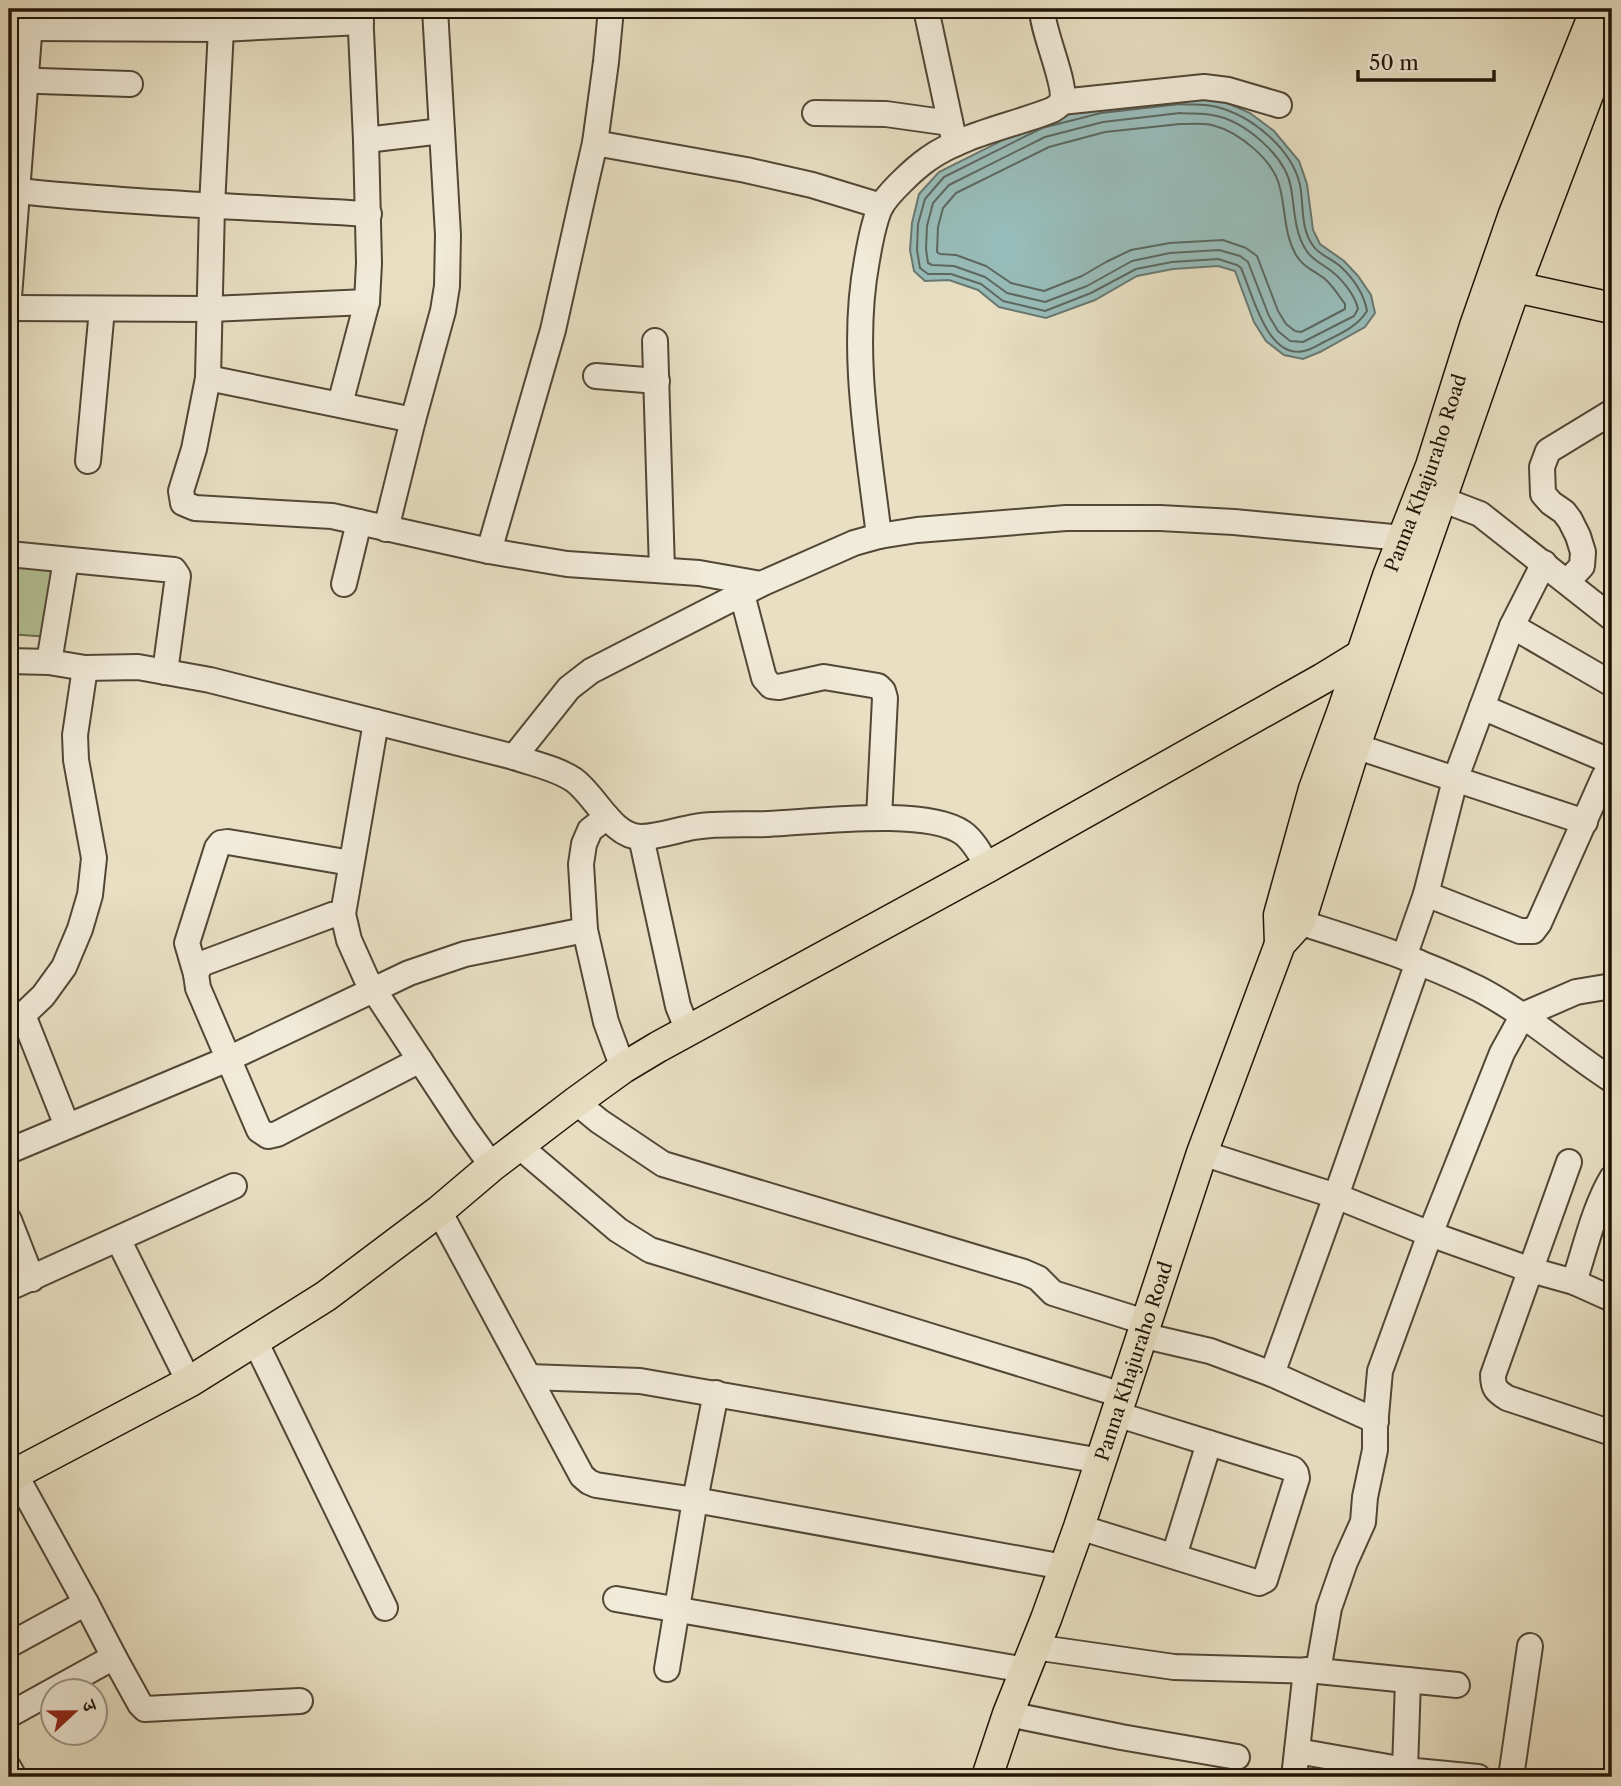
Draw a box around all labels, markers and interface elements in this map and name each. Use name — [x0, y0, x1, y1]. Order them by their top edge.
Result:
scale bar — [1358, 38, 1495, 82]
text: 50 m — [1369, 50, 1419, 75]
street label: Panna Khajuraho Road — [1380, 371, 1471, 575]
street label: Panna Khajuraho Road — [1091, 1258, 1178, 1464]
north arrow — [38, 1678, 108, 1748]
text: उ — [76, 1695, 102, 1716]

